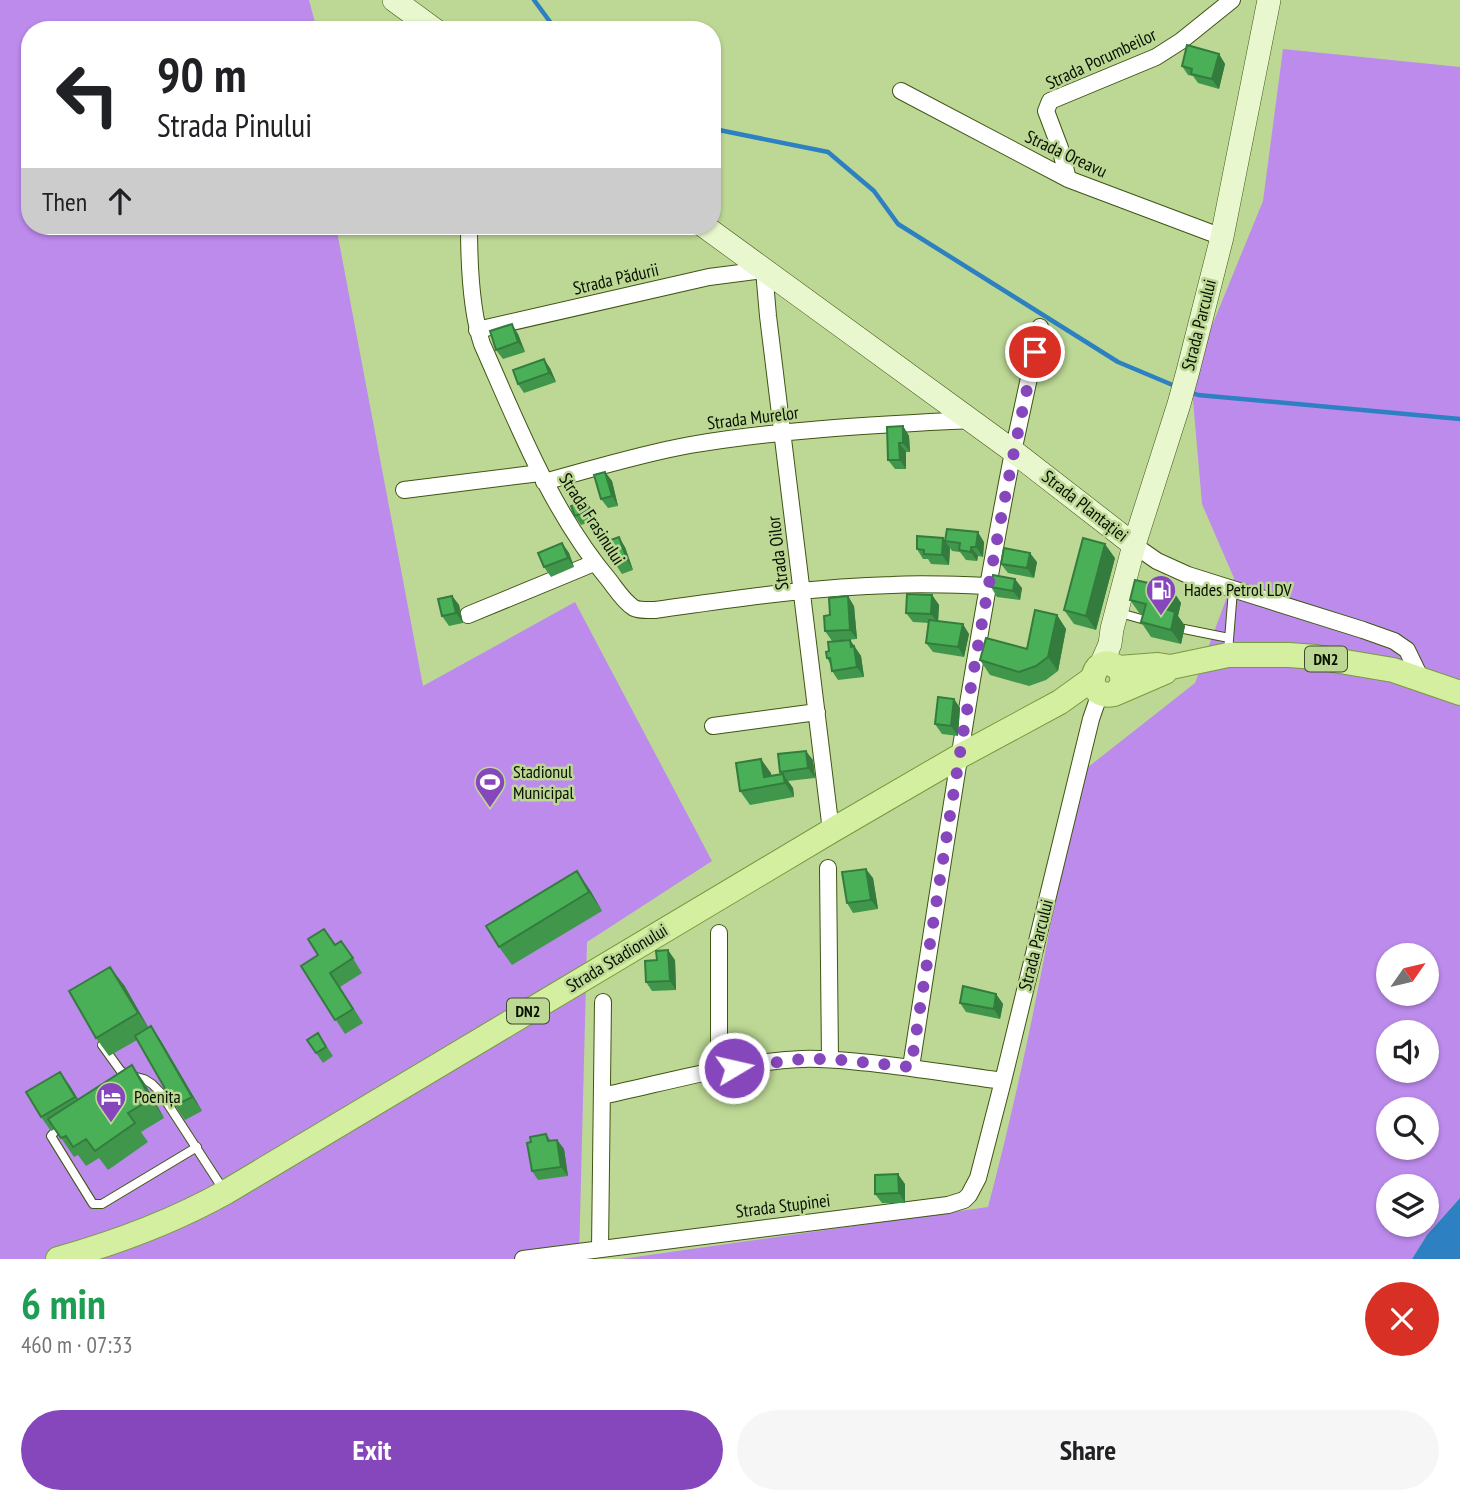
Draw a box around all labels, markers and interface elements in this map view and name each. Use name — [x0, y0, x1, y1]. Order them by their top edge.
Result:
street label: Strada Porumbeilor — [1042, 23, 1160, 94]
text: 90 m — [157, 42, 246, 106]
icon: left — [42, 49, 133, 140]
text: Strada Pinului — [157, 104, 312, 146]
street label: Strada Oreavu — [1022, 125, 1111, 183]
icon: ahead — [101, 182, 139, 220]
text: Then — [42, 185, 87, 218]
street label: Strada Pădurii — [571, 257, 661, 300]
street label: Strada Parcului — [1176, 277, 1221, 373]
pin — [1005, 322, 1065, 382]
icon: arrive — [1016, 333, 1054, 371]
street label: Strada Murelor — [706, 400, 800, 435]
street label: Strada Plantației — [1038, 465, 1133, 546]
street label: Strada Frasinului — [554, 469, 631, 569]
street label: Strada Oilor — [762, 515, 793, 591]
fuel station icon: Hades Petrol LDV — [1144, 573, 1178, 617]
place label: Hades Petrol LDV — [1184, 578, 1292, 601]
road number: DN2 — [1305, 646, 1347, 672]
place label: Stadionul Municipal — [513, 760, 574, 804]
sports icon: Stadionul Municipal — [473, 765, 507, 809]
street label: Strada Parcului — [1013, 897, 1058, 993]
street label: Strada Stadionului — [562, 918, 672, 997]
north arrow — [1376, 943, 1438, 1006]
map controls — [1376, 943, 1439, 1237]
road number: DN2 — [507, 998, 549, 1023]
button: sound — [1376, 1020, 1439, 1083]
position arrow — [697, 1031, 771, 1105]
hotel icon: Poenița — [94, 1080, 128, 1124]
place label: Poenița — [134, 1085, 181, 1108]
button: search — [1376, 1097, 1439, 1160]
button: layers — [1376, 1174, 1439, 1237]
street label: Strada Stupinei — [734, 1188, 832, 1223]
text: 6 min — [21, 1276, 106, 1331]
button: close — [1365, 1282, 1439, 1356]
text: 460 m · 07:33 — [21, 1330, 133, 1359]
button: Exit — [21, 1410, 723, 1490]
button: Share — [737, 1410, 1439, 1490]

